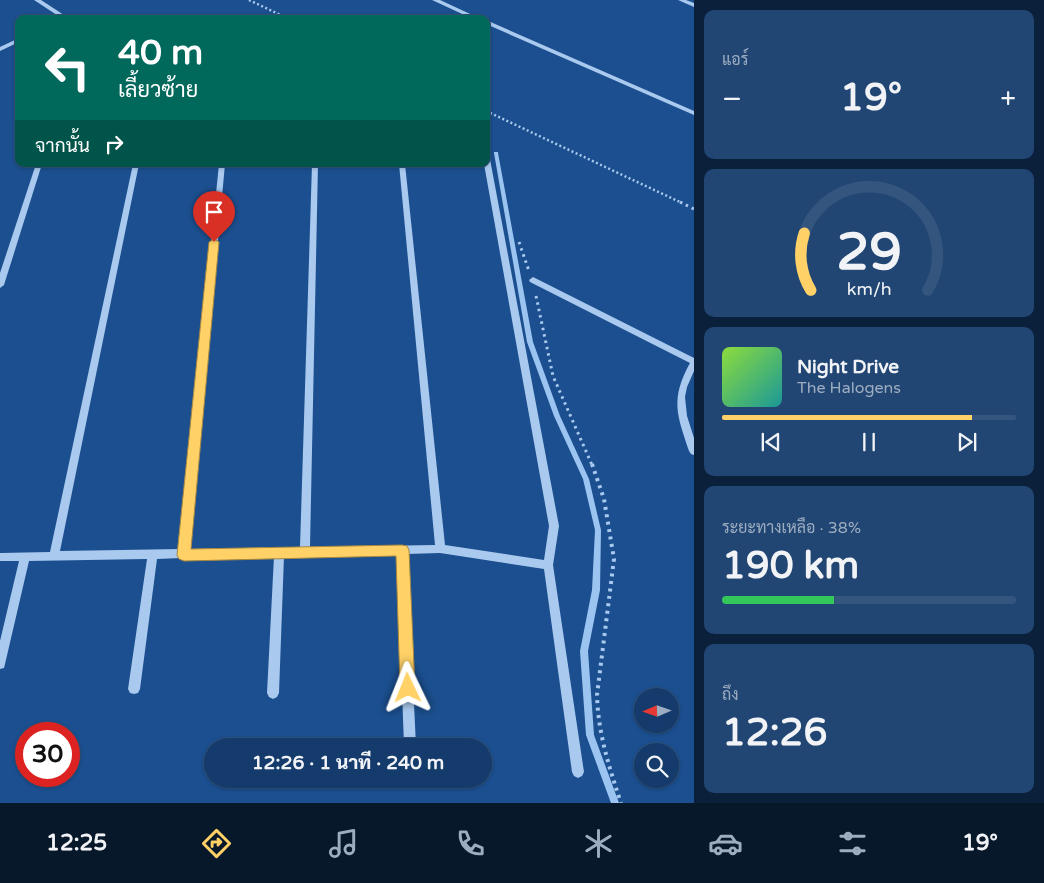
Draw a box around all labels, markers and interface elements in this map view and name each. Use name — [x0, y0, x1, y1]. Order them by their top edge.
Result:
text: 40 m — [118, 32, 203, 74]
icon: left — [35, 35, 100, 100]
text: แอร์ — [722, 50, 748, 70]
text: 19° — [840, 75, 902, 121]
text: เลี้ยวซ้าย — [118, 77, 198, 103]
text: − — [722, 82, 742, 116]
text: + — [1000, 82, 1016, 116]
icon: right — [100, 130, 128, 158]
text: จากนั้น — [35, 135, 90, 157]
pin — [193, 191, 235, 242]
icon: arrive — [200, 198, 228, 226]
text: 29 — [836, 221, 902, 284]
text: km/h — [847, 279, 891, 300]
text: Night Drive — [797, 356, 899, 378]
text: The Halogens — [797, 378, 901, 398]
icon: previous — [757, 428, 785, 456]
icon: pause — [855, 428, 883, 456]
icon: next — [953, 428, 981, 456]
text: ระยะทางเหลือ · 38% — [722, 518, 861, 538]
text: 190 km — [722, 543, 859, 589]
position arrow — [381, 661, 433, 713]
text: ถึง — [722, 685, 739, 705]
north arrow — [634, 688, 679, 732]
map controls — [634, 688, 679, 788]
text: 12:26 — [722, 710, 827, 756]
speed limit sign: 30 — [15, 722, 80, 787]
button: search — [634, 743, 679, 788]
text: 12:26 · 1 นาที · 240 m — [252, 752, 444, 774]
icon: directions — [199, 826, 234, 861]
icon: music — [326, 826, 361, 861]
icon: phone — [453, 826, 488, 861]
icon: climate — [581, 826, 616, 861]
icon: car — [708, 826, 743, 861]
icon: filters — [835, 826, 870, 861]
text: 12:25 — [46, 830, 107, 856]
text: 19° — [962, 830, 998, 856]

